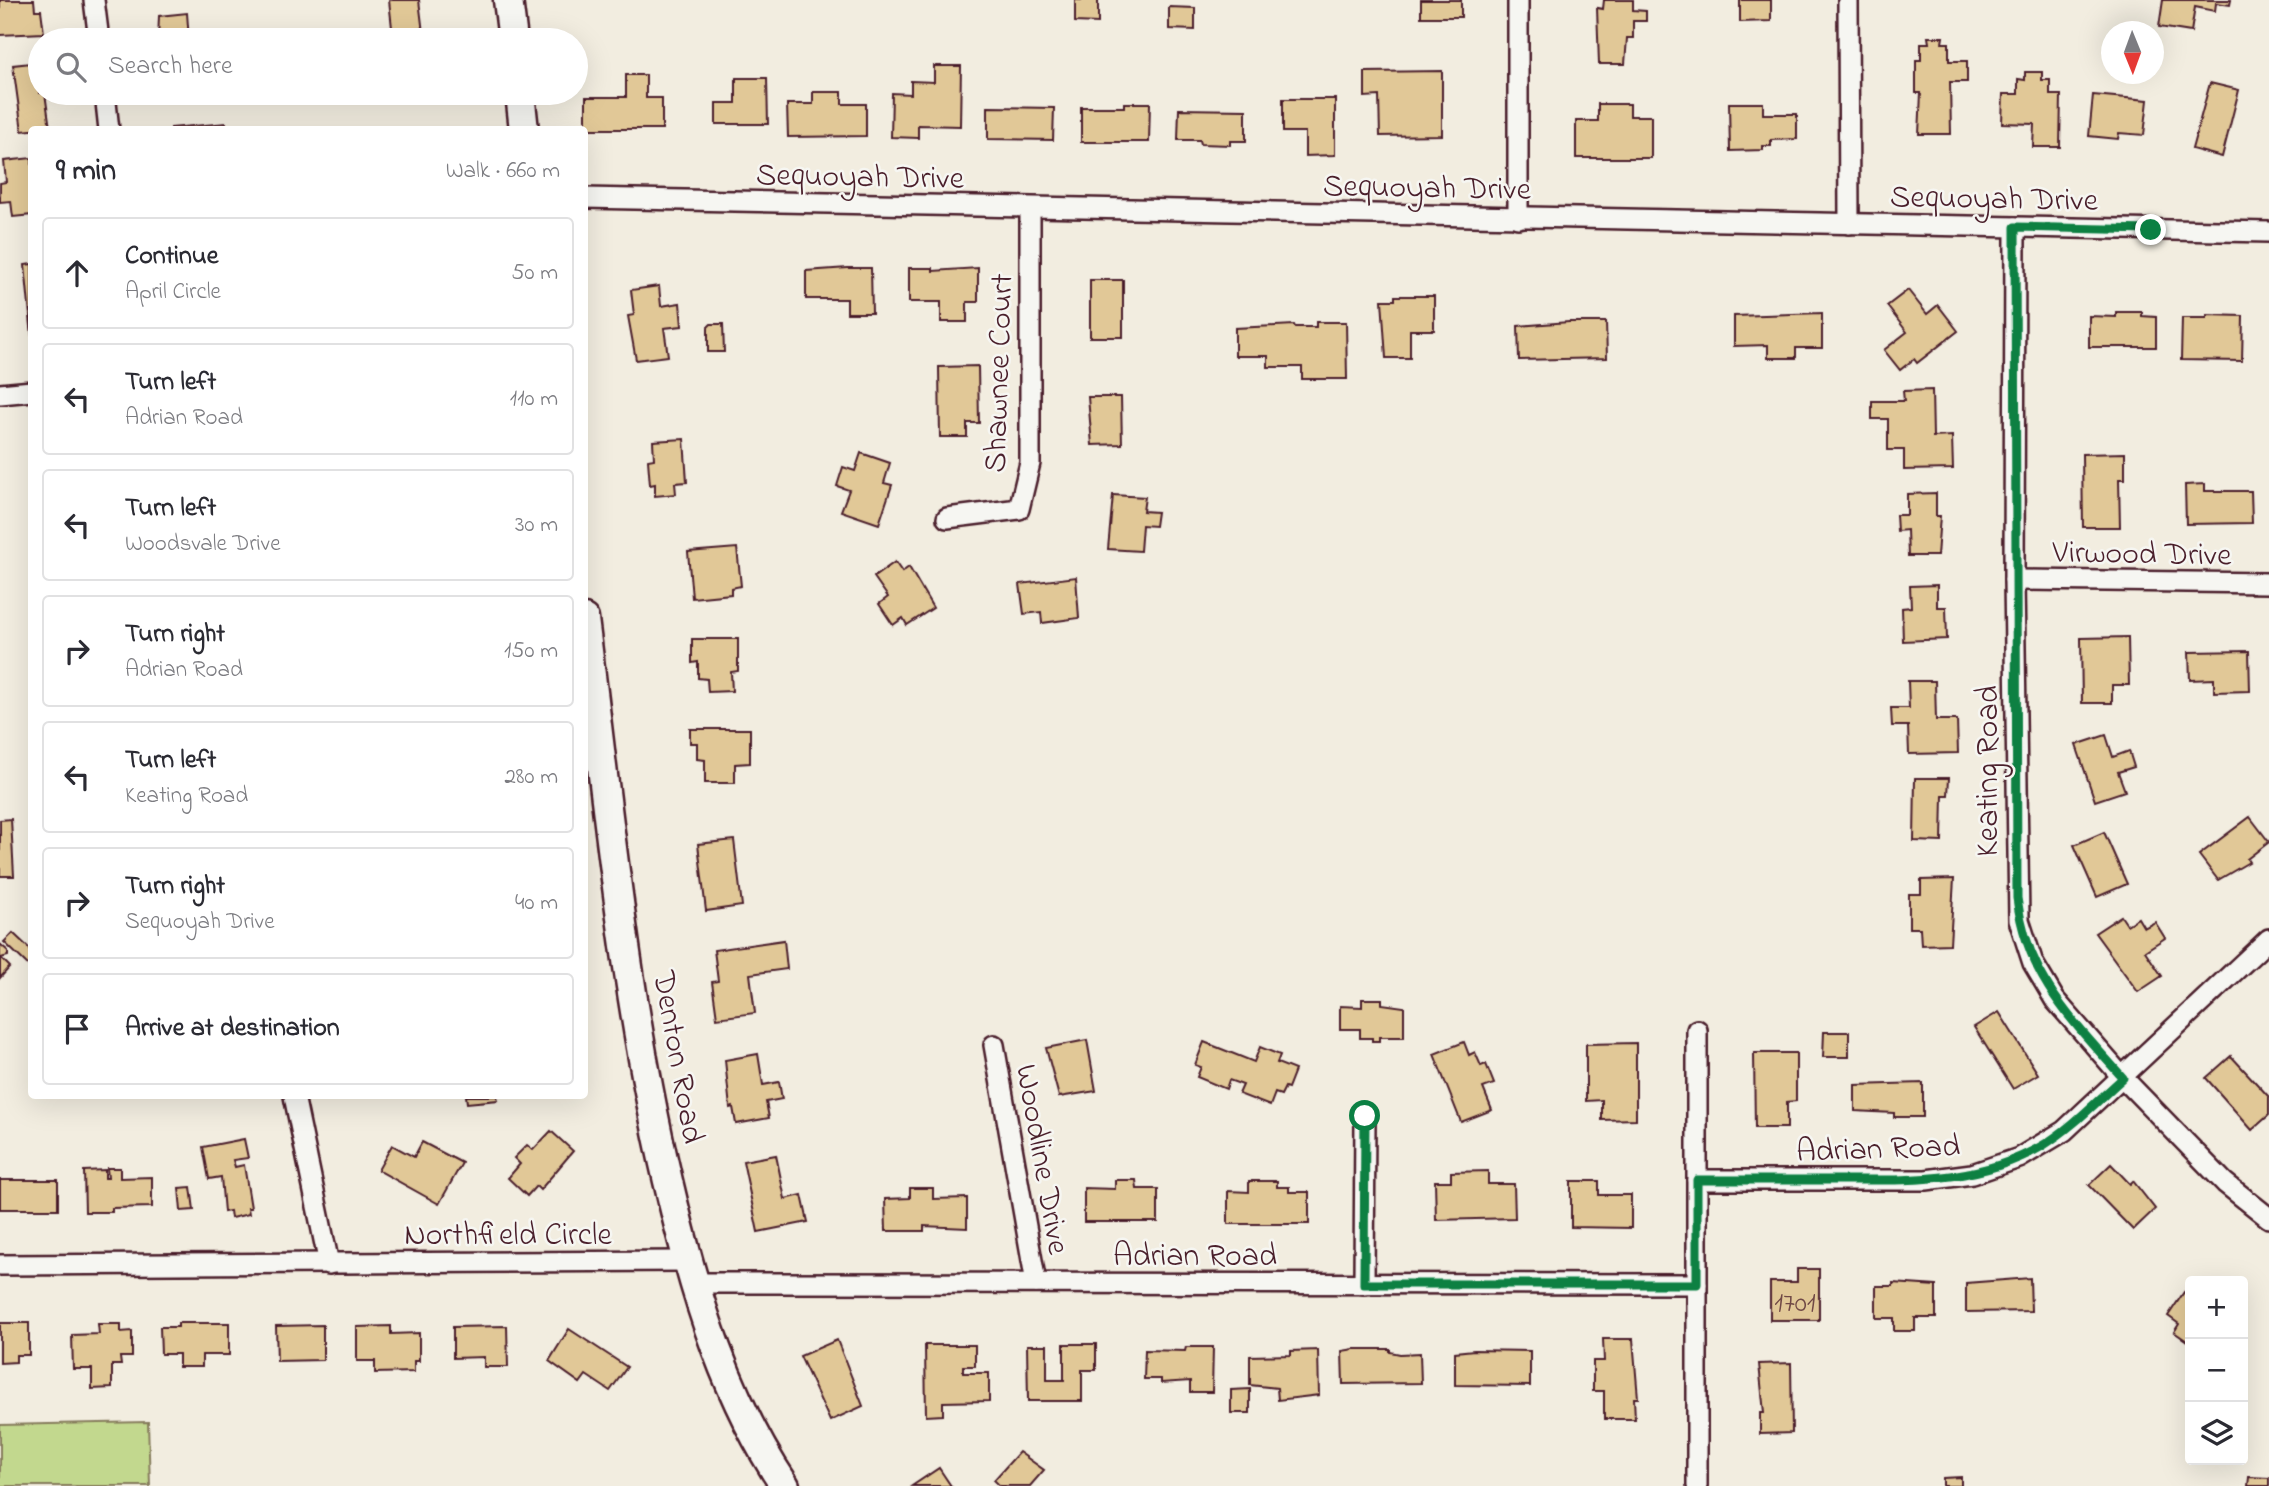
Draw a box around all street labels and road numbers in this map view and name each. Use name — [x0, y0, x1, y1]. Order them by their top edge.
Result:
street label: Sequoyah Drive — [755, 153, 965, 204]
street label: Sequoyah Drive — [1322, 164, 1532, 215]
street label: Sequoyah Drive — [1889, 175, 2099, 226]
street label: Shawnee Court — [974, 272, 1027, 474]
street label: Virwood Drive — [2051, 530, 2233, 581]
street label: Keating Road — [1966, 685, 2013, 857]
street label: Denton Road — [638, 967, 715, 1148]
street label: Woodline Drive — [1001, 1061, 1080, 1259]
street label: Adrian Road — [1795, 1124, 1961, 1177]
street label: Northfield Circle — [404, 1213, 612, 1260]
street label: Adrian Road — [1113, 1234, 1277, 1281]

